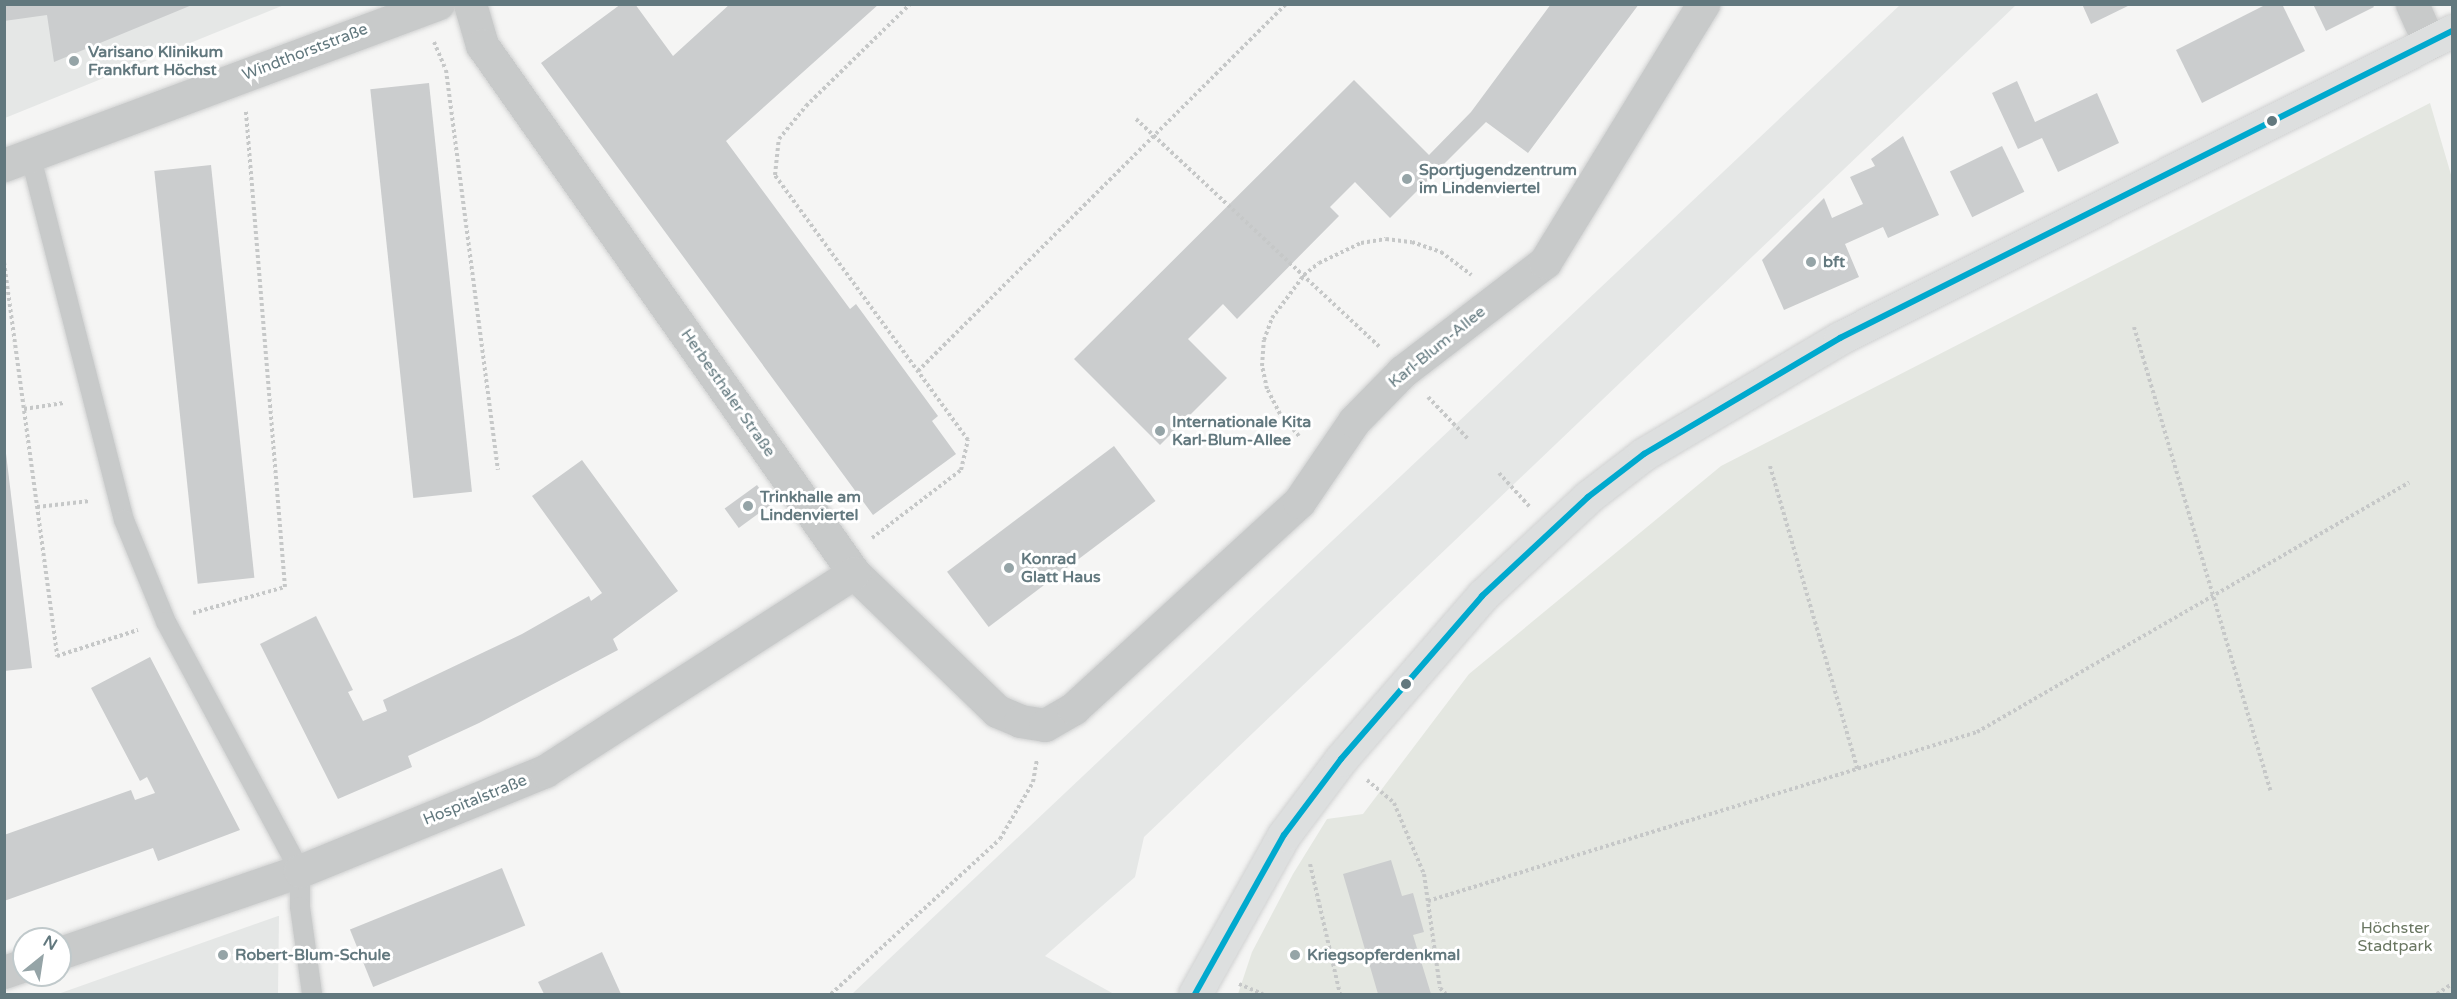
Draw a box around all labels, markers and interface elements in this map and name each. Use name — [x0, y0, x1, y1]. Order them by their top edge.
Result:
street label: Windthorststraße — [240, 19, 370, 85]
place label: Varisano Klinikum Frankfurt Höchst — [88, 42, 223, 80]
marker: Varisano Klinikum Frankfurt Höchst — [65, 52, 83, 70]
unlabelled marker — [2266, 115, 2278, 127]
place label: Sportjugendzentrum im Lindenviertel — [1419, 160, 1577, 198]
marker: Sportjugendzentrum im Lindenviertel — [1400, 172, 1414, 186]
place label: bft — [1823, 252, 1845, 272]
marker: bft — [1804, 255, 1818, 269]
street label: Karl-Blum-Allee — [1385, 302, 1489, 392]
street label: Herbesthaler Straße — [677, 325, 779, 461]
place label: Internationale Kita Karl-Blum-Allee — [1172, 412, 1311, 450]
marker: Internationale Kita Karl-Blum-Allee — [1153, 424, 1167, 438]
place label: Trinkhalle am Lindenviertel — [760, 487, 861, 525]
marker: Trinkhalle am Lindenviertel — [741, 499, 755, 513]
place label: Konrad Glatt Haus — [1021, 549, 1101, 587]
marker: Konrad Glatt Haus — [1002, 561, 1016, 575]
unlabelled marker — [1400, 678, 1412, 690]
street label: Hospitalstraße — [420, 770, 530, 830]
park label: Höchster Stadtpark — [2358, 918, 2432, 956]
north arrow — [12, 927, 72, 987]
text: N — [39, 931, 61, 955]
place label: Robert-Blum-Schule — [235, 945, 391, 965]
place label: Kriegsopferdenkmal — [1307, 945, 1460, 965]
marker: Robert-Blum-Schule — [216, 948, 230, 962]
marker: Kriegsopferdenkmal — [1288, 948, 1302, 962]

